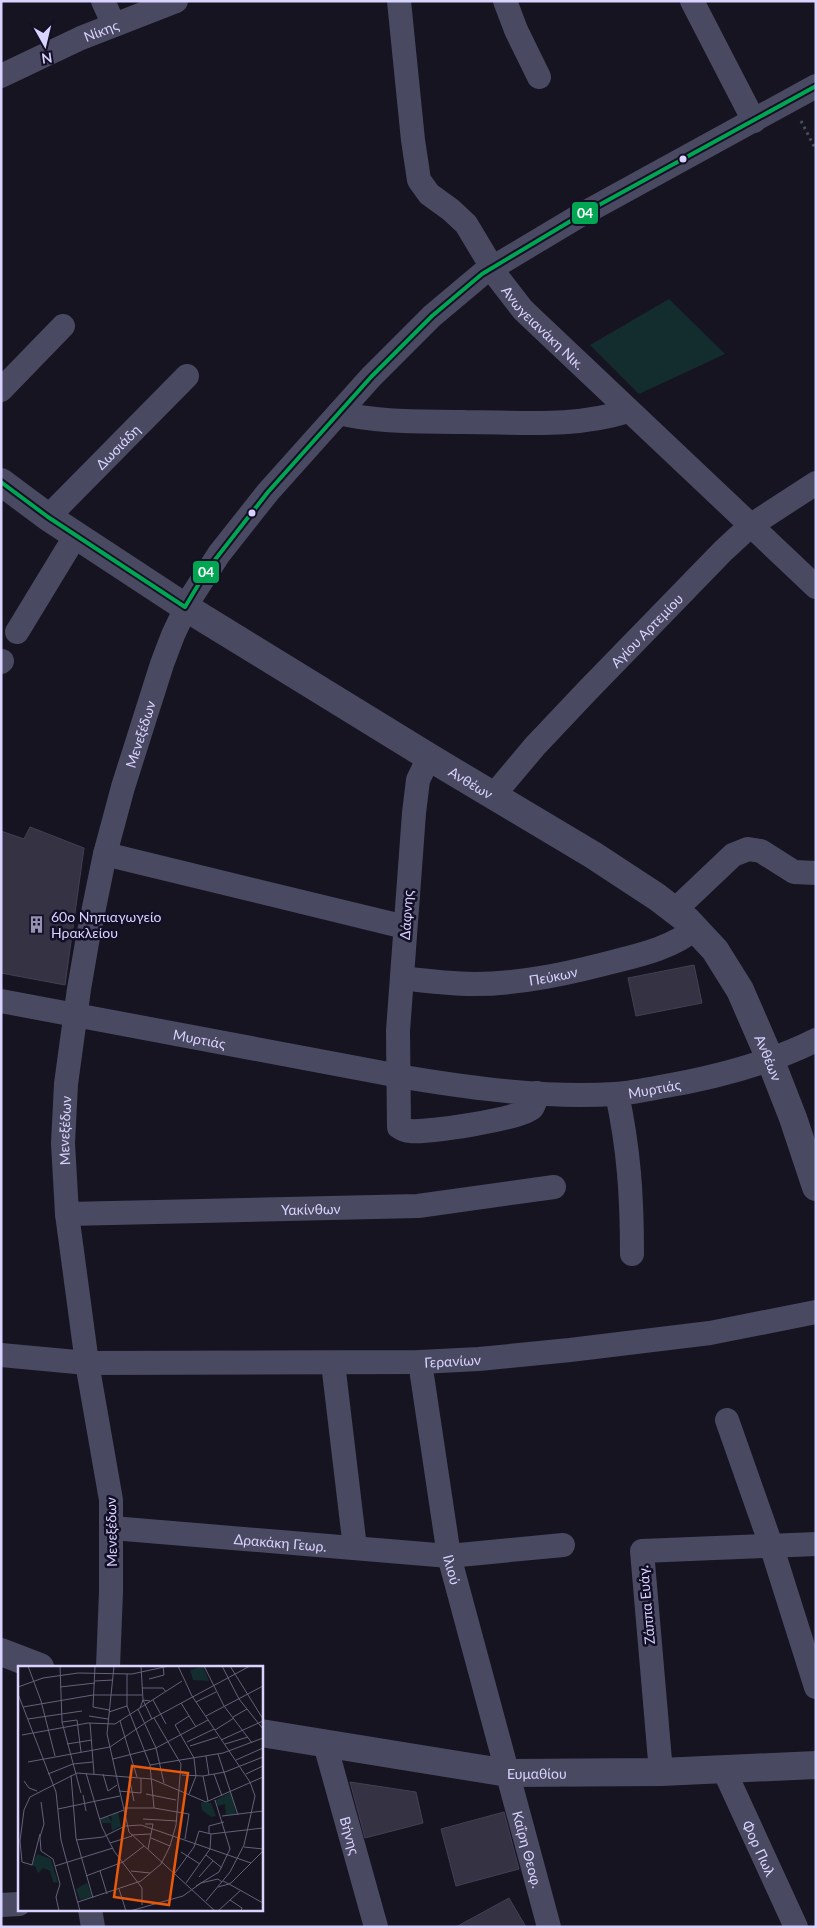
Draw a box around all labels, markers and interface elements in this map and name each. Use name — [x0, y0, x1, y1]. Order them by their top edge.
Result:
street label: Νίκης — [81, 16, 121, 45]
north arrow — [20, 20, 70, 70]
text: N — [40, 49, 53, 68]
unlabelled marker — [678, 154, 688, 164]
line badge: 04 — [571, 201, 599, 225]
text: 04 — [577, 204, 593, 221]
street label: Ανωγειανάκη Νικ. — [498, 282, 589, 373]
street label: Δωσιάδη — [92, 420, 143, 473]
unlabelled marker — [247, 508, 257, 518]
line badge: 04 — [192, 560, 220, 584]
text: 04 — [198, 563, 214, 580]
street label: Αγίου Αρτεμίου — [607, 590, 686, 671]
street label: Μενεξέδων — [121, 698, 158, 770]
street label: Ανθέων — [446, 762, 496, 802]
street label: Δάφνης — [396, 889, 416, 940]
place label: 60ο Νηπιαγωγείο Ηρακλείου — [51, 908, 162, 941]
building icon: 60ο Νηπιαγωγείο Ηρακλείου — [27, 914, 47, 934]
street label: Πεύκων — [528, 962, 579, 988]
street label: Μυρτιάς — [172, 1025, 228, 1052]
street label: Ανθέων — [752, 1032, 786, 1083]
street label: Μυρτιάς — [627, 1075, 682, 1101]
street label: Μενεξέδων — [54, 1095, 74, 1166]
street label: Υακίνθων — [281, 1199, 341, 1218]
street label: Γερανίων — [424, 1350, 481, 1370]
street label: Μενεξέδων — [102, 1497, 120, 1567]
street label: Δρακάκη Γεωρ. — [233, 1530, 328, 1554]
street label: Ιλιού — [440, 1552, 465, 1586]
street label: Ζάππα Ευάγ. — [634, 1565, 658, 1645]
inset map — [18, 1666, 262, 1910]
street label: Ευμαθίου — [507, 1764, 567, 1782]
street label: Καΐρη Θεοφ. — [510, 1809, 547, 1890]
street label: Βήνης — [337, 1814, 364, 1857]
street label: Φορ Πωλ — [740, 1817, 780, 1879]

